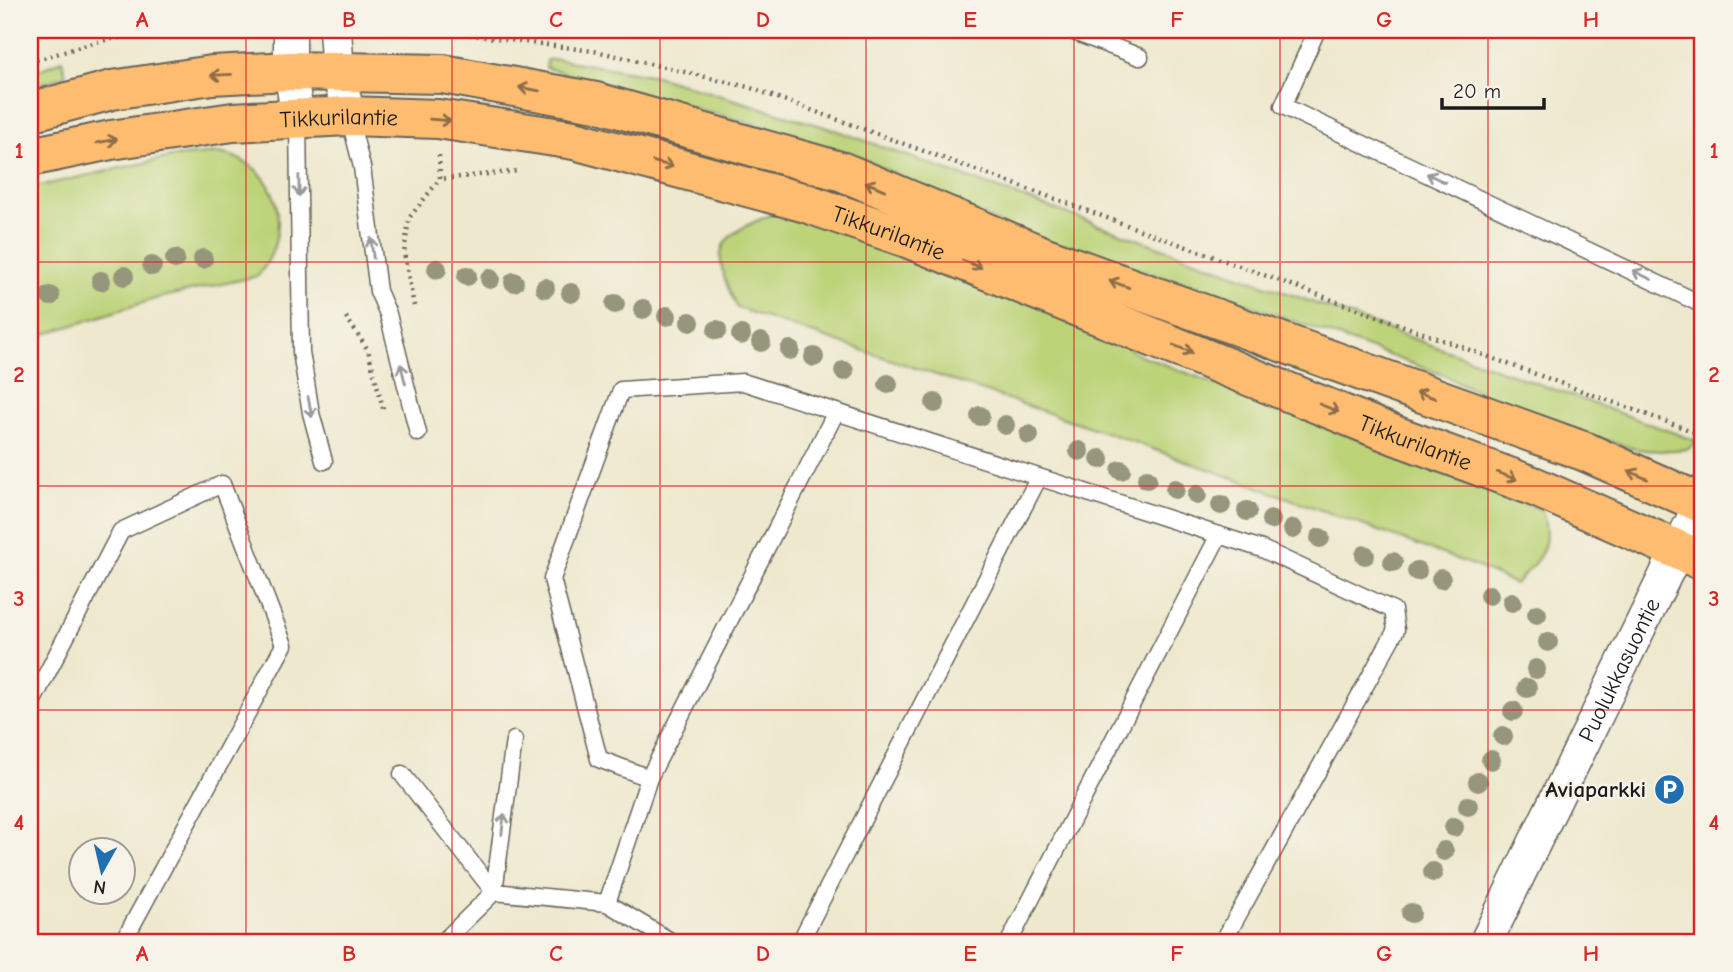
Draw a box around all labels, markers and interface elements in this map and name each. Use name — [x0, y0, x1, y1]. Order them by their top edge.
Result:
text: A — [136, 6, 149, 33]
text: B — [342, 6, 356, 33]
text: C — [549, 6, 563, 33]
text: D — [756, 6, 770, 33]
text: E — [963, 6, 977, 33]
text: F — [1170, 6, 1184, 33]
text: G — [1376, 6, 1392, 33]
text: H — [1583, 6, 1599, 33]
scale bar — [1442, 66, 1544, 110]
one-way arrow — [210, 68, 233, 81]
text: 20 m — [1453, 79, 1501, 103]
one-way arrow — [518, 82, 541, 96]
street label: Tikkurilantie — [279, 102, 399, 133]
one-way arrow — [428, 114, 451, 127]
one-way arrow — [95, 133, 118, 147]
text: 1 — [14, 137, 24, 164]
text: 1 — [1709, 137, 1719, 164]
one-way arrow — [651, 158, 673, 171]
one-way arrow — [1426, 171, 1447, 184]
one-way arrow — [292, 174, 305, 197]
one-way arrow — [865, 178, 887, 191]
street label: Tikkurilantie — [828, 200, 949, 266]
one-way arrow — [366, 237, 379, 260]
one-way arrow — [961, 259, 982, 272]
one-way arrow — [1632, 268, 1653, 281]
one-way arrow — [1109, 277, 1131, 290]
one-way arrow — [1171, 344, 1193, 357]
text: 2 — [13, 361, 25, 388]
text: 2 — [1708, 361, 1720, 388]
one-way arrow — [396, 363, 409, 385]
one-way arrow — [1415, 387, 1437, 400]
one-way arrow — [304, 395, 317, 418]
one-way arrow — [1318, 403, 1340, 416]
street label: Tikkurilantie — [1355, 408, 1475, 476]
one-way arrow — [1628, 468, 1649, 481]
one-way arrow — [1496, 471, 1518, 484]
text: 3 — [13, 585, 25, 612]
text: 3 — [1708, 585, 1720, 612]
street label: Puolukkasuontie — [1572, 593, 1666, 746]
parking icon: Aviaparkki — [1652, 772, 1686, 806]
place label: Aviaparkki — [1545, 776, 1646, 803]
text: 4 — [14, 809, 25, 836]
text: 4 — [1709, 809, 1720, 836]
one-way arrow — [497, 813, 510, 836]
north arrow — [66, 836, 136, 906]
text: N — [92, 875, 107, 899]
text: A — [136, 940, 149, 967]
text: B — [342, 940, 356, 967]
text: C — [549, 940, 563, 967]
text: D — [756, 940, 770, 967]
text: E — [963, 940, 977, 967]
text: F — [1170, 940, 1184, 967]
text: G — [1376, 940, 1392, 967]
text: H — [1583, 940, 1599, 967]

